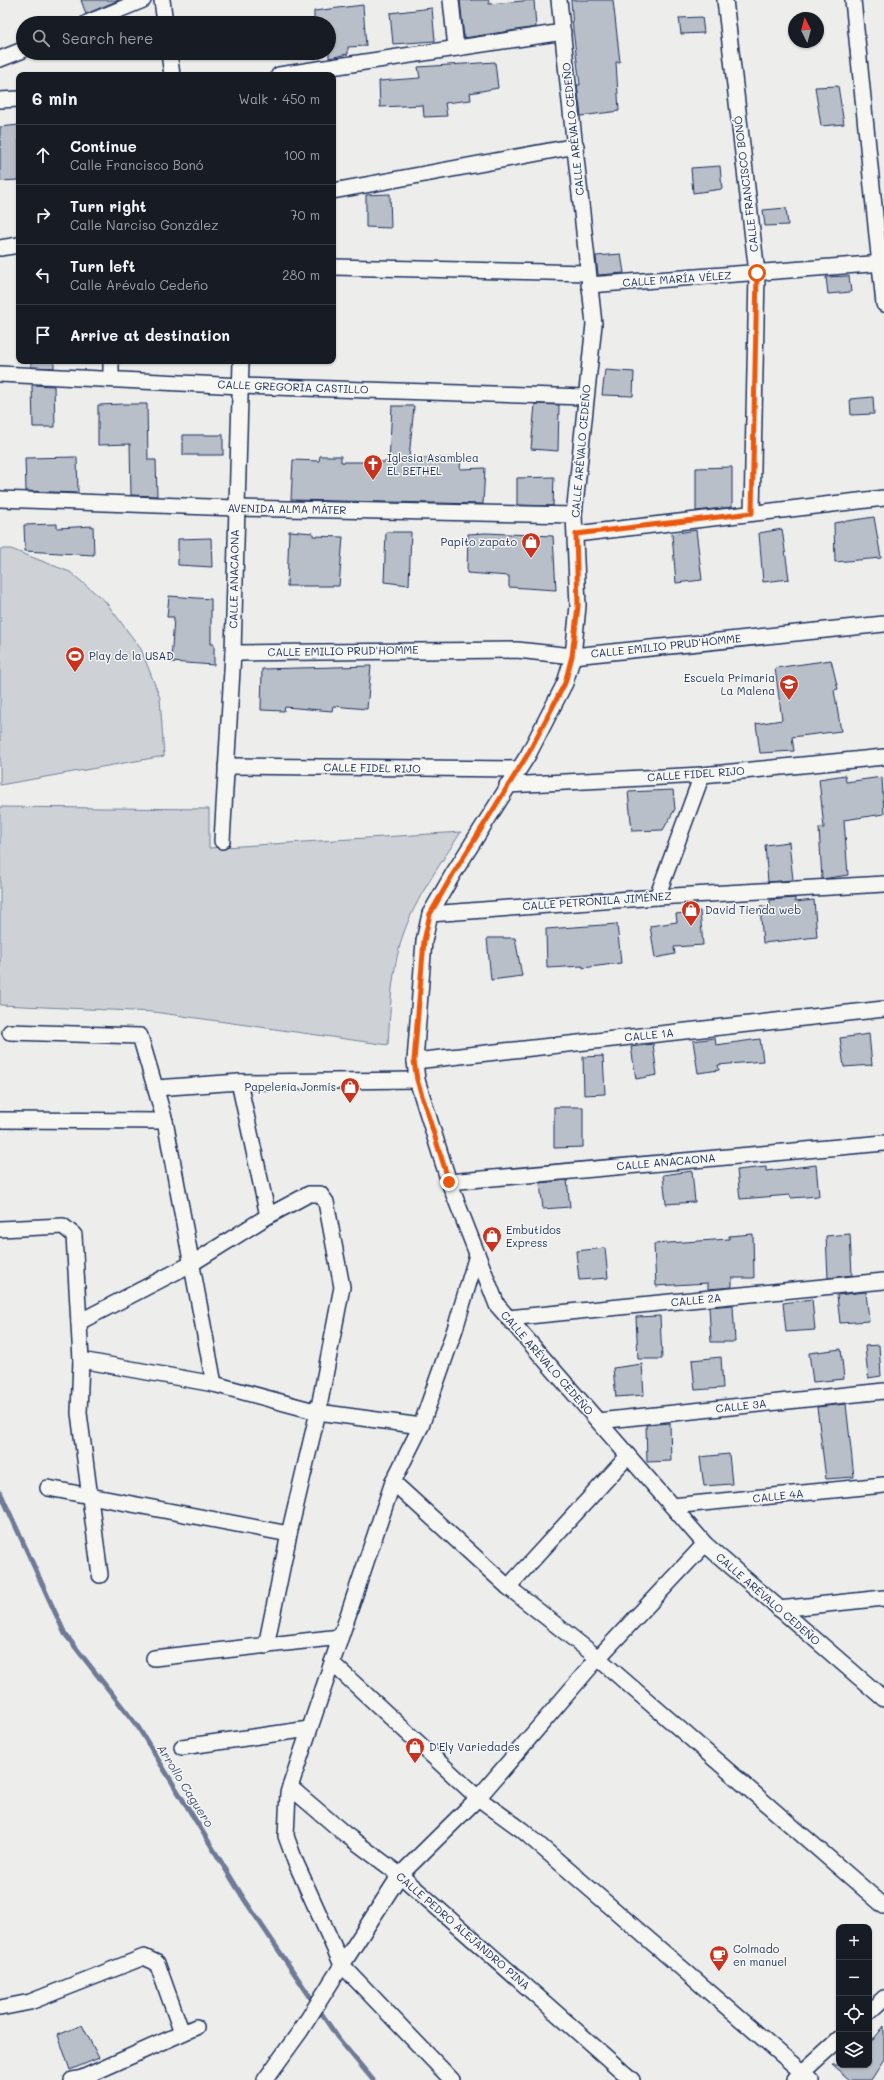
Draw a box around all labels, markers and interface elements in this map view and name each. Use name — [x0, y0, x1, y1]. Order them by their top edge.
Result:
north arrow — [788, 12, 824, 48]
search box — [16, 16, 336, 60]
icon: search — [30, 27, 52, 49]
text: Search here — [62, 28, 153, 48]
street label: CALLE ARÉVALO CEDEÑO — [558, 61, 587, 196]
text: 6 min — [32, 87, 77, 109]
text: Walk · 450 m — [239, 90, 320, 107]
street label: CALLE FRANCISCO BONÓ — [730, 115, 761, 253]
text: Continue — [70, 136, 137, 156]
icon: ahead — [32, 144, 54, 166]
text: 100 m — [284, 146, 320, 163]
text: Calle Francisco Bonó — [70, 156, 203, 173]
text: Turn right — [70, 196, 147, 216]
icon: right — [32, 204, 54, 226]
text: 70 m — [290, 206, 320, 223]
text: Calle Narciso González — [70, 216, 219, 233]
text: Turn left — [70, 256, 135, 276]
icon: left — [32, 264, 54, 286]
route start — [748, 264, 766, 282]
text: 280 m — [282, 266, 320, 283]
street label: CALLE MARÍA VÉLEZ — [622, 267, 733, 290]
text: Calle Arévalo Cedeño — [70, 276, 208, 293]
icon: arrive — [32, 324, 54, 346]
text: Arrive at destination — [70, 325, 230, 345]
street label: CALLE GREGORIA CASTILLO — [217, 376, 369, 397]
street label: CALLE ARÉVALO CEDEÑO — [567, 383, 594, 518]
place label: Iglesia Asamblea EL BETHEL — [387, 450, 479, 478]
church icon: Iglesia Asamblea EL BETHEL — [362, 453, 384, 481]
street label: AVENIDA ALMA MÁTER — [227, 500, 347, 517]
street label: CALLE ANACAONA — [225, 529, 242, 629]
shop icon: Papito zapato — [520, 531, 542, 559]
place label: Papito zapato — [440, 534, 517, 549]
street label: CALLE EMILIO PRUD'HOMME — [590, 630, 742, 661]
street label: CALLE EMILIO PRUD'HOMME — [267, 642, 419, 659]
sports icon: Play de la USAD — [64, 645, 86, 673]
place label: Play de la USAD — [89, 648, 174, 663]
place label: Escuela Primaria La Malena — [684, 670, 775, 698]
school or university icon: Escuela Primaria La Malena — [778, 673, 800, 701]
street label: CALLE FIDEL RIJO — [323, 759, 421, 776]
street label: CALLE FIDEL RIJO — [647, 763, 745, 784]
street label: CALLE PETRONILA JIMÉNEZ — [522, 888, 673, 913]
shop icon: David Tienda web — [680, 899, 702, 927]
place label: David Tienda web — [705, 902, 801, 917]
street label: CALLE 1A — [624, 1024, 674, 1045]
shop icon: Papeleria Jormis — [339, 1076, 361, 1104]
place label: Papeleria Jormis — [244, 1079, 336, 1094]
street label: CALLE ANACAONA — [616, 1150, 716, 1173]
route end — [440, 1173, 458, 1191]
place label: Embutidos Express — [506, 1222, 561, 1250]
shop icon: Embutidos Express — [481, 1225, 503, 1253]
street label: CALLE 2A — [670, 1289, 722, 1310]
street label: CALLE ARÉVALO CEDEÑO — [498, 1307, 597, 1418]
street label: CALLE 3A — [715, 1395, 767, 1416]
street label: CALLE 4A — [752, 1485, 804, 1506]
street label: CALLE ARÉVALO CEDEÑO — [713, 1549, 824, 1648]
shop icon: D'Ely Variedades — [404, 1736, 426, 1764]
place label: D'Ely Variedades — [429, 1739, 520, 1754]
water label: Arrollo Caguero — [154, 1741, 218, 1830]
street label: CALLE PEDRO ALEJANDRO PINA — [393, 1868, 533, 1993]
map controls — [836, 1924, 872, 2068]
button: + — [836, 1924, 872, 1960]
place label: Colmado en manuel — [733, 1941, 787, 1969]
cafe icon: Colmado en manuel — [708, 1944, 730, 1972]
button: − — [836, 1960, 872, 1996]
button: locate — [836, 1996, 872, 2032]
button: layers — [836, 2032, 872, 2068]

